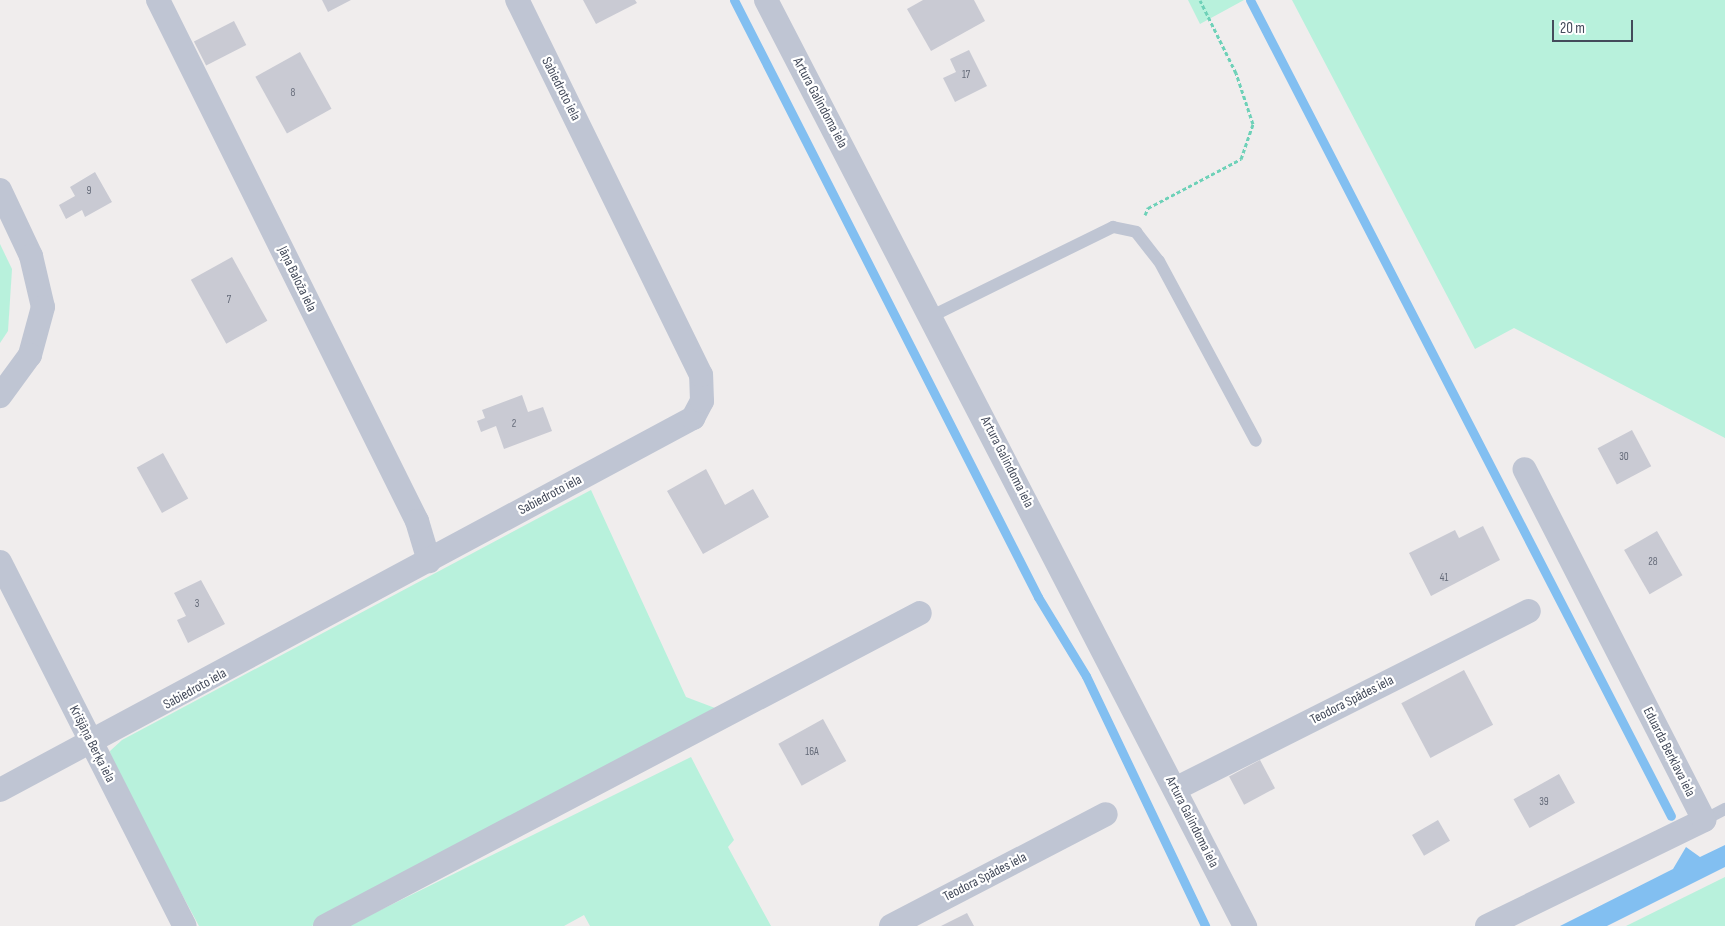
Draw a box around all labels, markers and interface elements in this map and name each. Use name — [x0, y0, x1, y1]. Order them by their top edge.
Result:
scale bar — [1555, 10, 1636, 42]
text: 20 m — [1560, 19, 1585, 38]
street label: Sabiedroto iela — [538, 54, 584, 124]
street label: Artura Galindoma iela — [789, 55, 851, 151]
house number: 17 — [962, 68, 970, 82]
house number: 8 — [291, 86, 295, 100]
house number: 9 — [87, 184, 91, 198]
street label: Jāņa Baloža iela — [274, 244, 320, 314]
house number: 7 — [227, 293, 231, 307]
street label: Artura Galindoma iela — [977, 414, 1037, 510]
house number: 2 — [512, 417, 516, 431]
house number: 30 — [1619, 450, 1629, 464]
street label: Sabiedroto iela — [515, 471, 585, 519]
house number: 28 — [1648, 555, 1658, 569]
house number: 41 — [1440, 571, 1448, 585]
house number: 3 — [195, 597, 199, 611]
street label: Sabiedroto iela — [161, 665, 229, 713]
street label: Teodora Spādes iela — [1307, 672, 1397, 728]
street label: Krišjāņa Berķa iela — [65, 703, 119, 785]
street label: Eduarda Berklava iela — [1639, 704, 1699, 800]
house number: 16A — [805, 745, 819, 759]
street label: Artura Galindoma iela — [1162, 774, 1222, 870]
house number: 39 — [1539, 795, 1549, 809]
street label: Teodora Spādes iela — [940, 849, 1030, 905]

